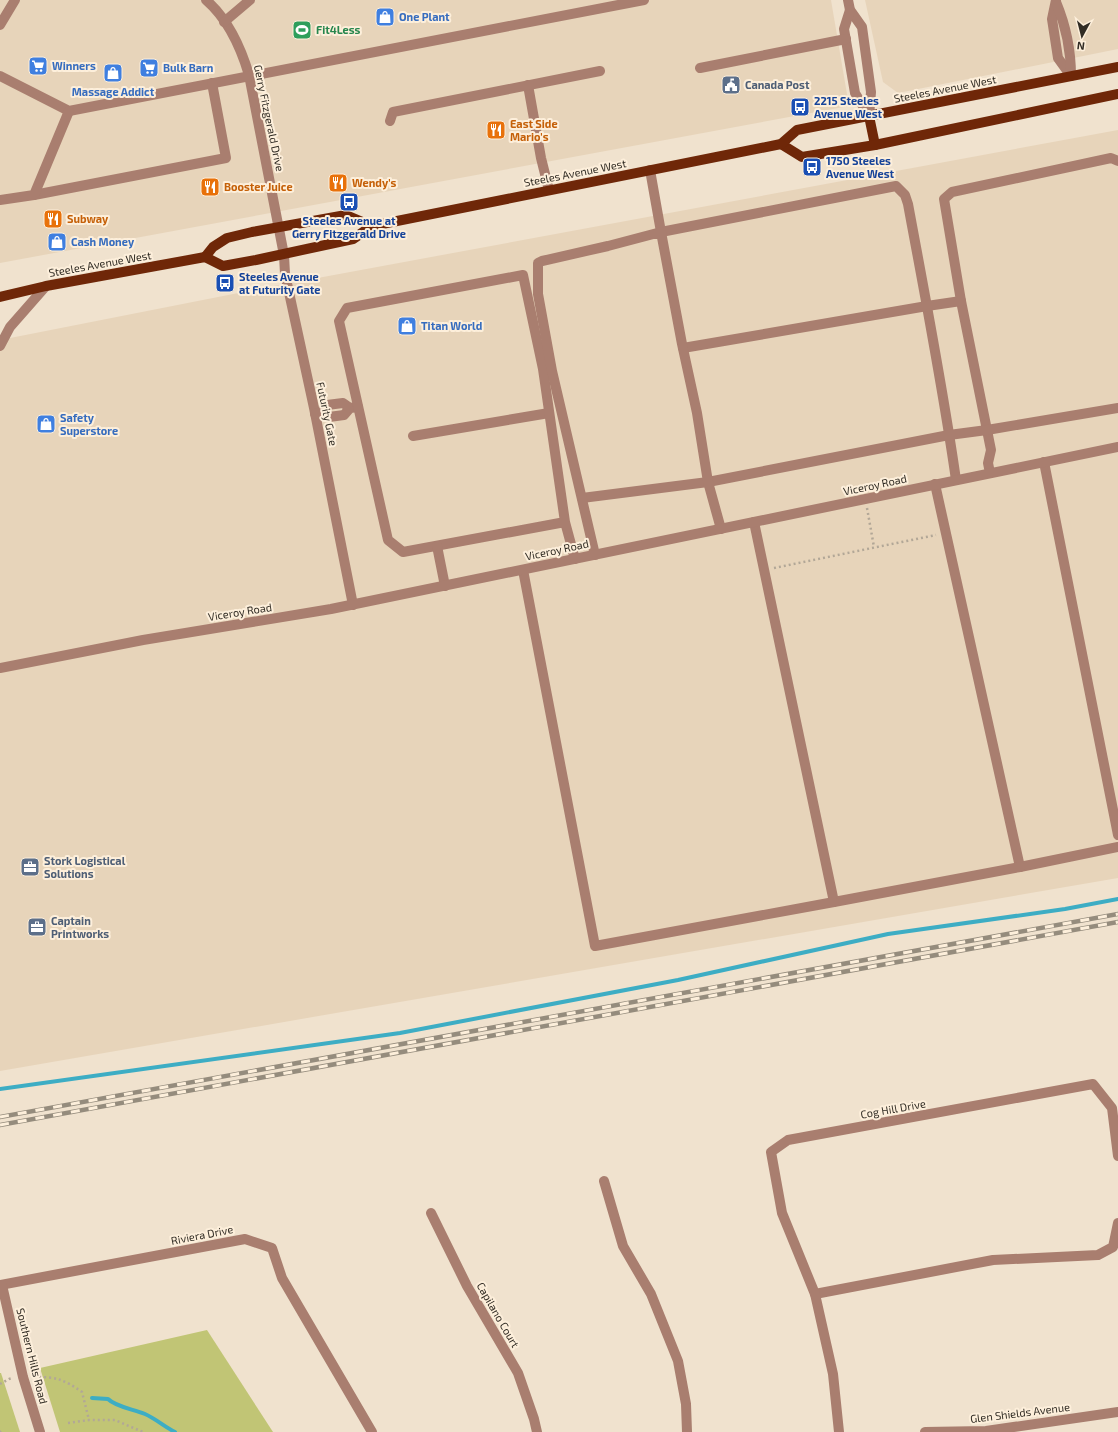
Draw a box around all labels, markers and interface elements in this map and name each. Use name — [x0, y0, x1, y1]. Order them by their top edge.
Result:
shop icon: One Plant — [374, 6, 396, 28]
place label: One Plant — [399, 10, 450, 23]
north arrow — [1062, 16, 1102, 56]
sports icon: Fit4Less — [291, 19, 313, 41]
place label: Fit4Less — [316, 23, 361, 36]
text: N — [1076, 39, 1085, 53]
supermarket icon: Winners — [27, 55, 49, 77]
supermarket icon: Bulk Barn — [138, 57, 160, 79]
place label: Winners — [52, 59, 96, 72]
place label: Bulk Barn — [163, 61, 213, 74]
shop icon: Massage Addict — [102, 62, 124, 84]
street label: Gerry Fitzgerald Drive — [252, 63, 287, 173]
street label: Steeles Avenue West — [893, 72, 997, 105]
public building icon: Canada Post — [720, 74, 742, 96]
place label: Canada Post — [745, 78, 810, 91]
place label: Massage Addict — [72, 85, 155, 98]
place label: 2215 Steeles Avenue West — [814, 94, 883, 120]
bus stop icon: 2215 Steeles Avenue West — [789, 96, 811, 118]
place label: East Side Mario's — [510, 117, 558, 143]
restaurant icon: East Side Mario's — [485, 119, 507, 141]
place label: 1750 Steeles Avenue West — [826, 154, 895, 180]
street label: Steeles Avenue West — [523, 156, 627, 189]
bus stop icon: 1750 Steeles Avenue West — [801, 156, 823, 178]
restaurant icon: Wendy's — [327, 172, 349, 194]
restaurant icon: Booster Juice — [199, 176, 221, 198]
place label: Wendy's — [352, 176, 396, 190]
place label: Booster Juice — [224, 180, 293, 193]
bus stop icon: Steeles Avenue at Gerry Fitzgerald Drive — [338, 191, 360, 213]
restaurant icon: Subway — [42, 208, 64, 230]
place label: Subway — [67, 212, 109, 226]
place label: Steeles Avenue at Gerry Fitzgerald Drive — [292, 214, 406, 241]
shop icon: Cash Money — [46, 231, 68, 253]
place label: Cash Money — [71, 235, 135, 249]
street label: Steeles Avenue West — [47, 248, 152, 279]
place label: Steeles Avenue at Futurity Gate — [239, 270, 320, 297]
bus stop icon: Steeles Avenue at Futurity Gate — [214, 272, 236, 294]
shop icon: Titan World — [396, 315, 418, 337]
place label: Titan World — [421, 319, 482, 332]
street label: Futurity Gate — [314, 381, 341, 447]
place label: Safety Superstore — [60, 411, 118, 437]
shop icon: Safety Superstore — [35, 413, 57, 435]
street label: Viceroy Road — [842, 471, 908, 498]
street label: Viceroy Road — [524, 536, 590, 563]
street label: Viceroy Road — [207, 600, 273, 623]
place label: Stork Logistical Solutions — [44, 854, 126, 880]
office icon: Stork Logistical Solutions — [19, 856, 41, 878]
place label: Captain Printworks — [51, 914, 109, 940]
office icon: Captain Printworks — [26, 916, 48, 938]
street label: Cog Hill Drive — [859, 1096, 927, 1121]
street label: Riviera Drive — [170, 1222, 234, 1247]
street label: Capilano Court — [474, 1280, 522, 1350]
street label: Southern Hills Road — [14, 1307, 51, 1405]
street label: Glen Shields Avenue — [969, 1400, 1071, 1425]

